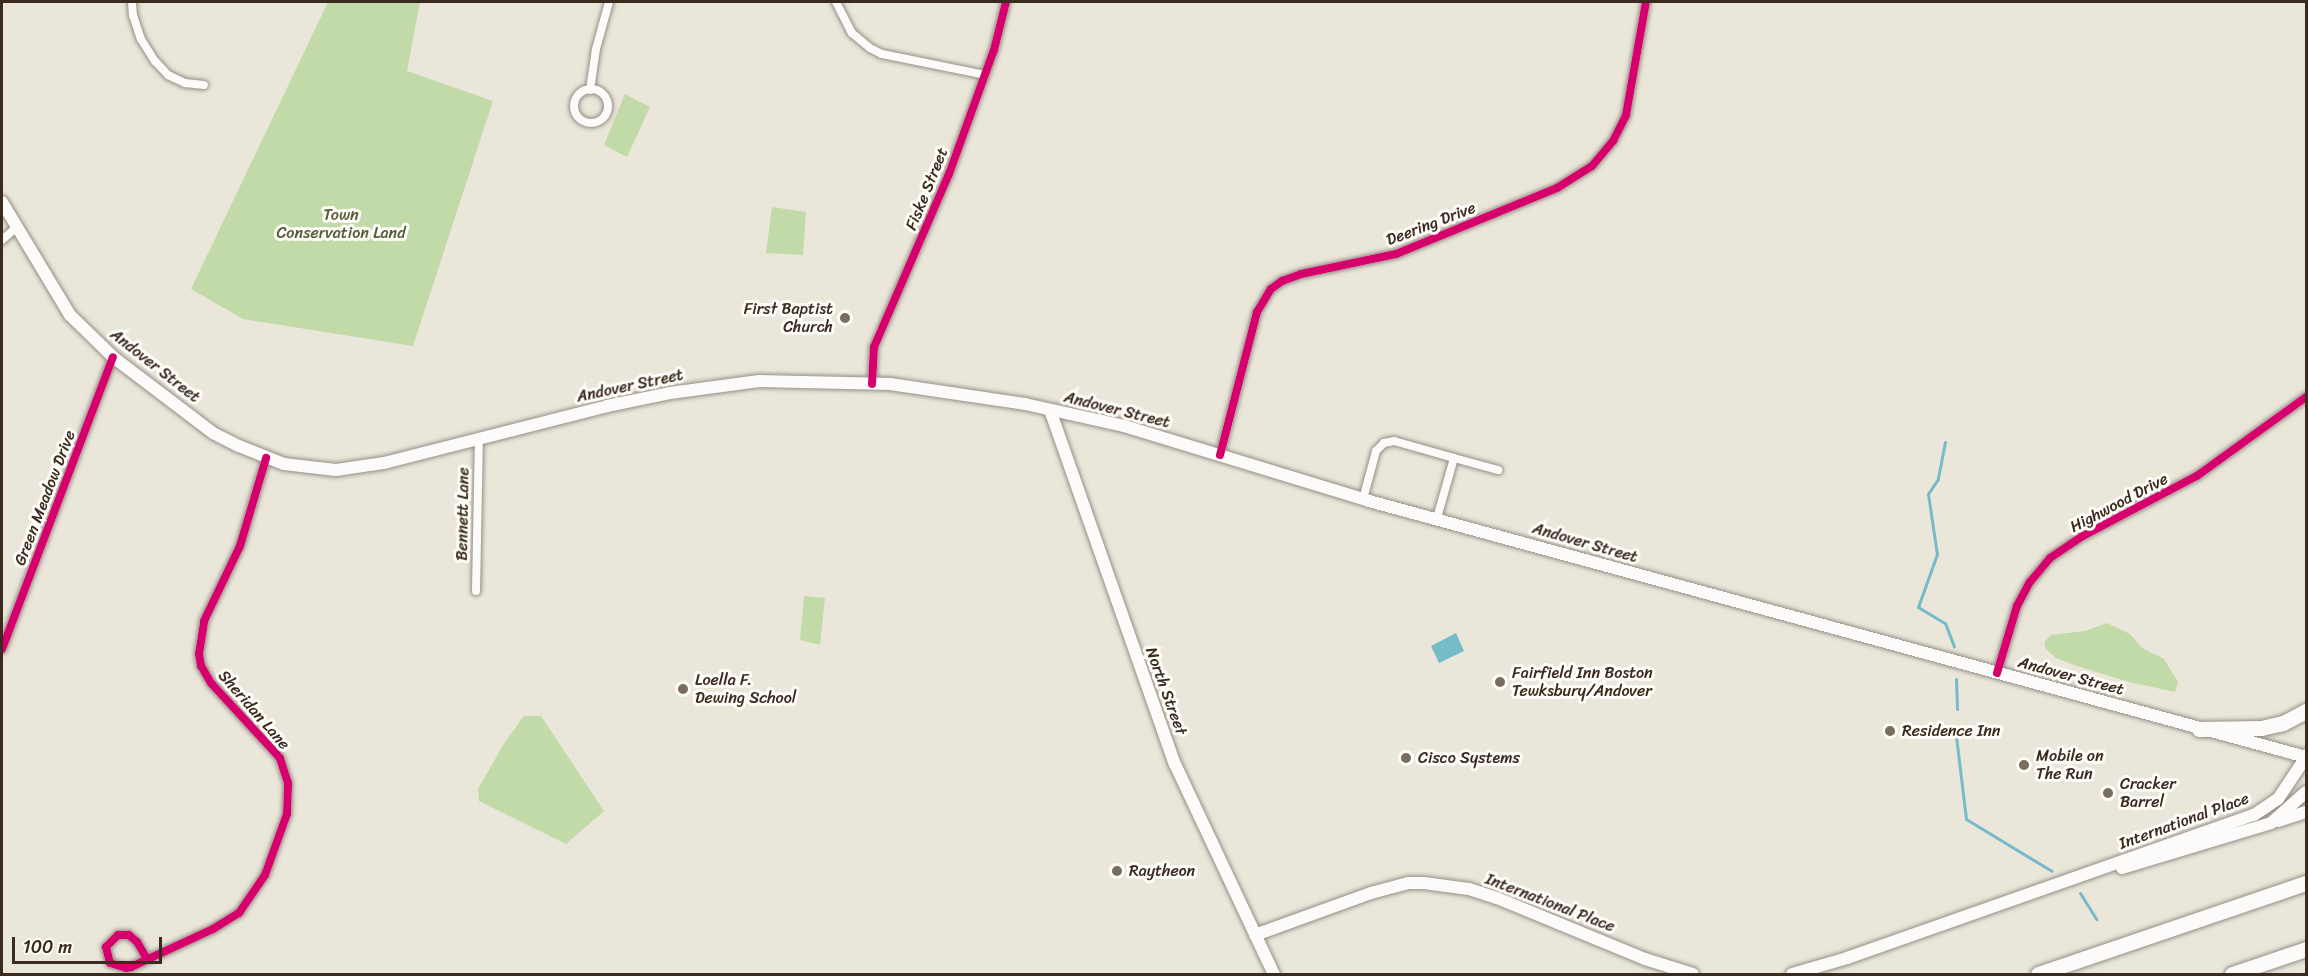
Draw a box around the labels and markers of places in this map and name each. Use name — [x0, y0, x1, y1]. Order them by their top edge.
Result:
place label: First Baptist Church — [744, 299, 833, 337]
marker: First Baptist Church — [838, 311, 852, 325]
place label: Fairfield Inn Boston Tewksbury/Andover — [1512, 663, 1654, 701]
place label: Loella F. Dewing School — [695, 670, 796, 708]
marker: Fairfield Inn Boston Tewksbury/Andover — [1493, 675, 1507, 689]
marker: Loella F. Dewing School — [676, 682, 690, 696]
place label: Residence Inn — [1902, 721, 2000, 741]
marker: Residence Inn — [1883, 724, 1897, 738]
place label: Mobile on The Run — [2036, 746, 2104, 784]
place label: Cisco Systems — [1418, 748, 1520, 768]
marker: Cisco Systems — [1399, 751, 1413, 765]
marker: Mobile on The Run — [2017, 758, 2031, 772]
place label: Cracker Barrel — [2120, 774, 2176, 812]
marker: Cracker Barrel — [2101, 786, 2115, 800]
place label: Raytheon — [1129, 861, 1195, 881]
marker: Raytheon — [1110, 864, 1124, 878]

